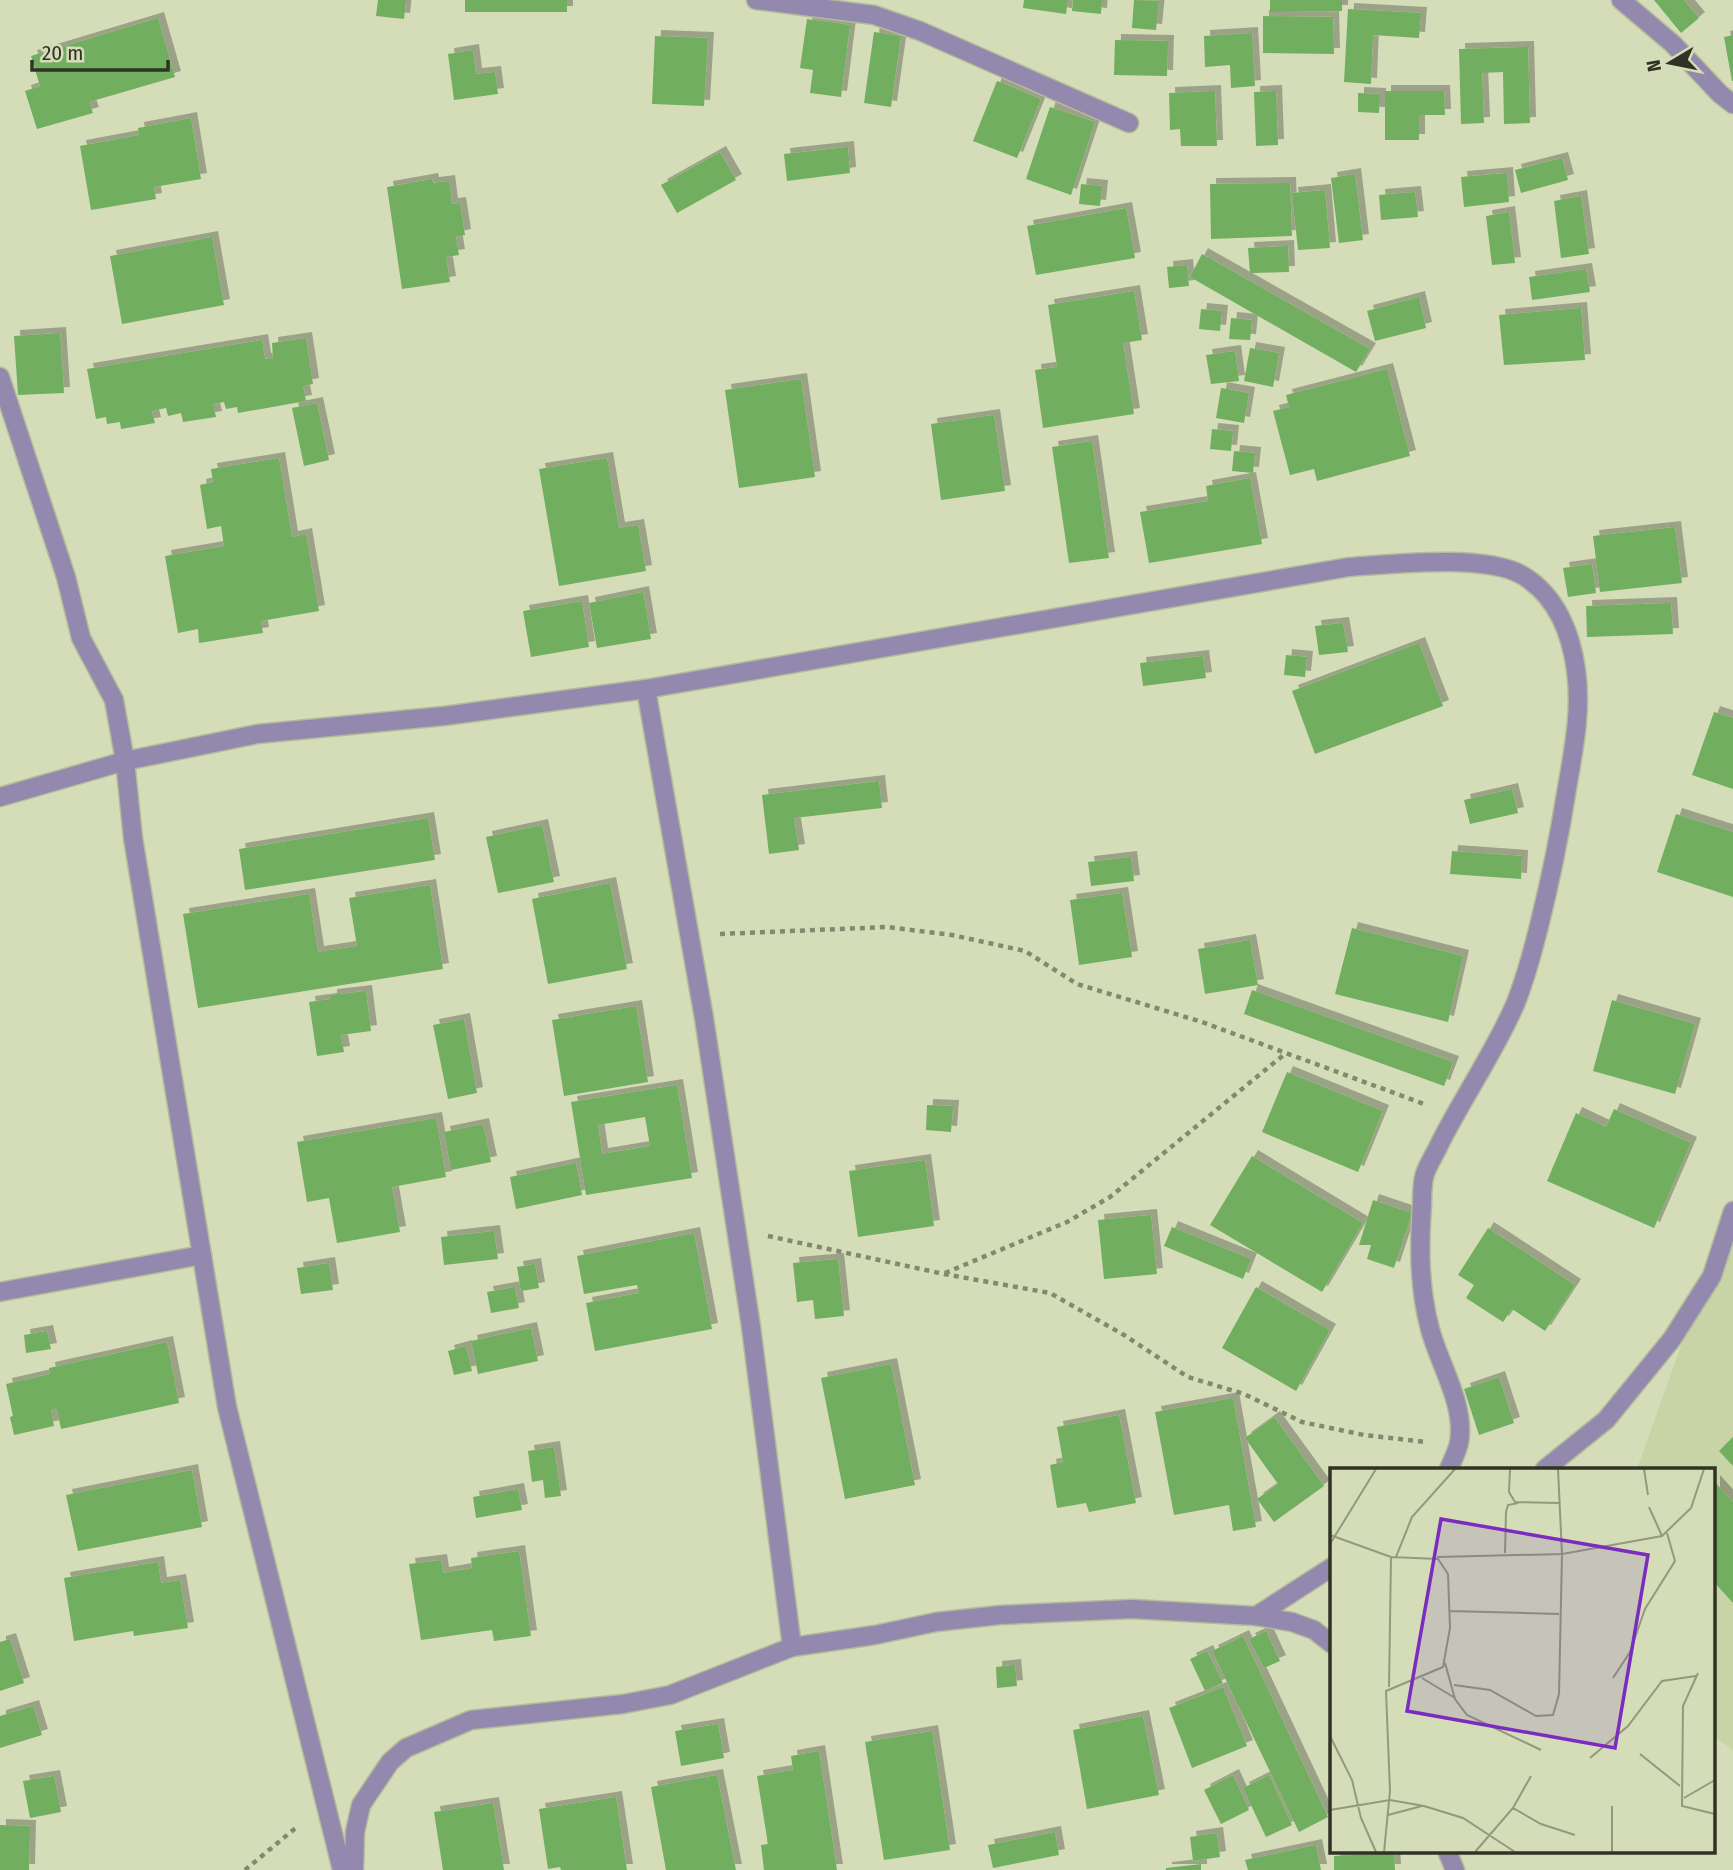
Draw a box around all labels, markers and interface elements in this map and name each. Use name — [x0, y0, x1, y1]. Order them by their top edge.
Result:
scale bar — [32, 28, 168, 72]
north arrow — [1635, 28, 1705, 98]
text: 20 m — [42, 40, 83, 66]
text: N — [1641, 58, 1666, 73]
inset map — [1330, 1468, 1716, 1853]

